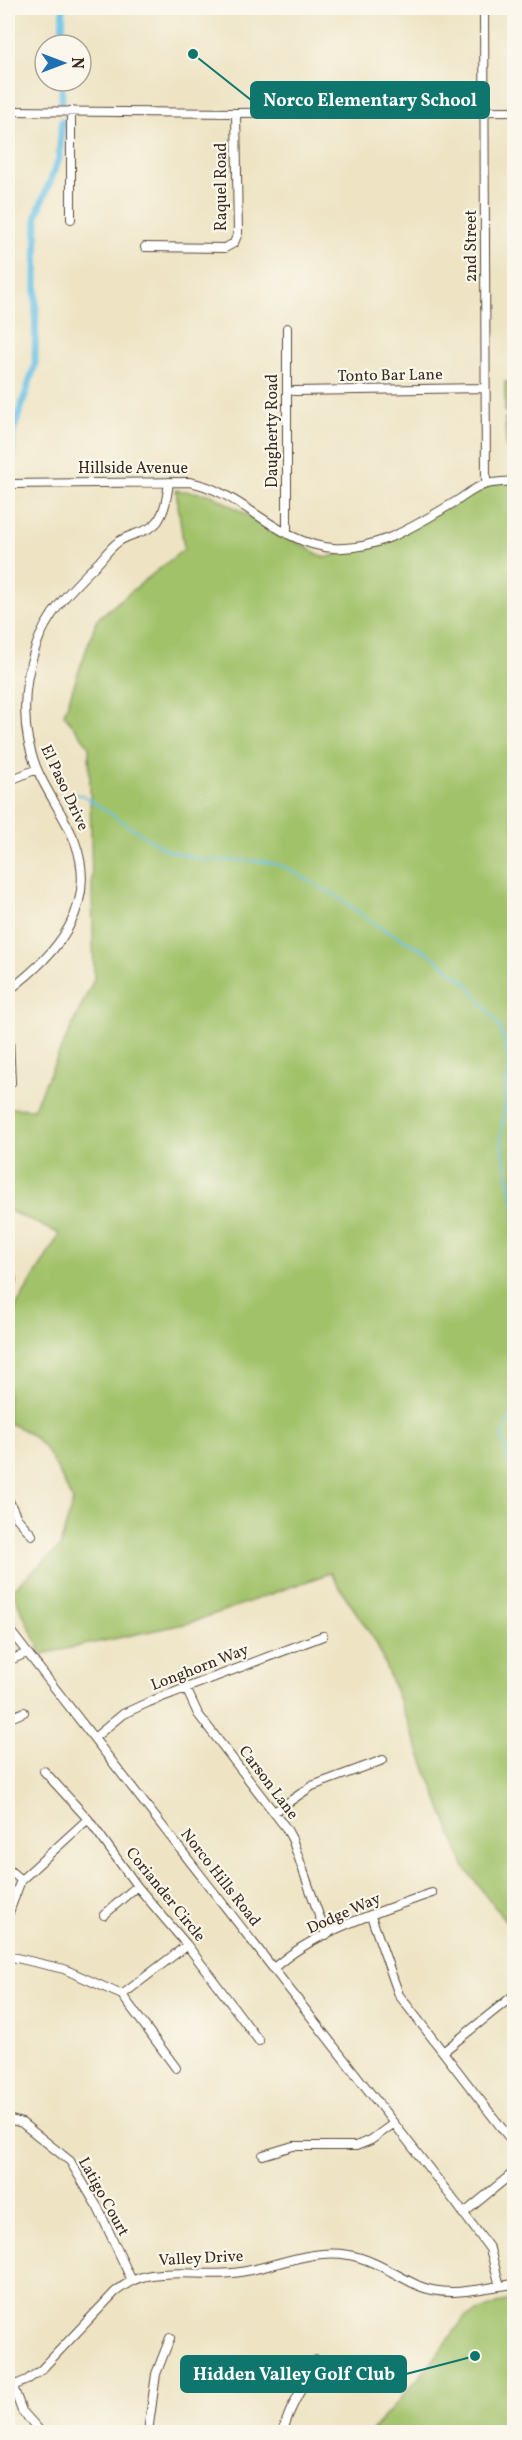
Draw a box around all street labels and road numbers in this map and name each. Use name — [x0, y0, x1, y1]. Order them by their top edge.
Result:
street label: Raquel Road — [211, 143, 233, 231]
street label: 2nd Street — [461, 209, 483, 282]
street label: Tonto Bar Lane — [337, 364, 443, 388]
street label: Daugherty Road — [262, 374, 284, 488]
street label: Hillside Avenue — [78, 458, 188, 480]
street label: El Paso Drive — [34, 741, 94, 835]
street label: Longhorn Way — [148, 1639, 252, 1697]
street label: Carson Lane — [233, 1742, 303, 1824]
street label: Norco Hills Road — [175, 1825, 265, 1931]
street label: Coriander Circle — [120, 1843, 210, 1947]
street label: Dodge Way — [304, 1888, 385, 1940]
street label: Latigo Court — [72, 2153, 134, 2241]
street label: Valley Drive — [158, 2246, 244, 2272]

